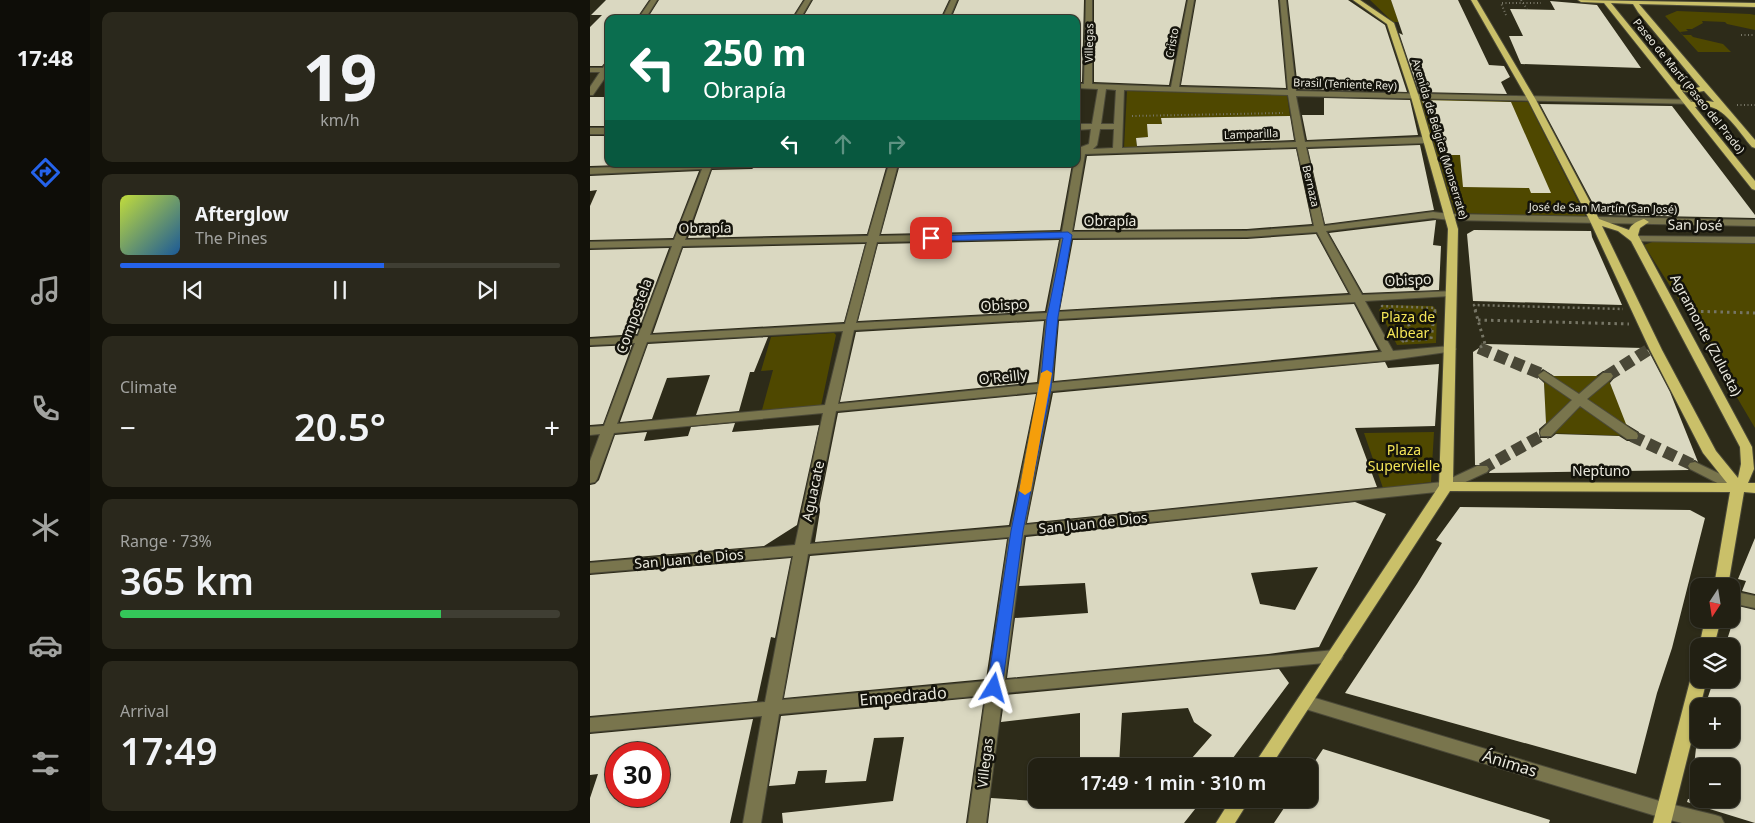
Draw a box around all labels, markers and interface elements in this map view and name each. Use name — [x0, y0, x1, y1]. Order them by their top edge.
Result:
street label: Paseo de Martí (Paseo del Prado) — [1630, 15, 1749, 156]
street label: Villegas — [1081, 23, 1096, 63]
street label: Cristo — [1161, 26, 1182, 59]
text: 250 m — [703, 29, 806, 76]
text: 19 — [303, 32, 377, 120]
icon: left — [620, 35, 685, 100]
text: 17:48 — [17, 42, 73, 72]
street label: Avenida de Bélgica (Monserrate) — [1409, 57, 1472, 221]
text: Obrapía — [703, 74, 786, 104]
street label: Brasil (Teniente Rey) — [1293, 74, 1397, 93]
text: km/h — [320, 109, 360, 131]
street label: Lamparilla — [1224, 125, 1278, 142]
icon: left — [776, 130, 804, 158]
icon: ahead — [829, 130, 857, 158]
icon: right — [882, 130, 910, 158]
icon: directions — [28, 155, 63, 190]
street label: Bernaza — [1299, 164, 1324, 208]
street label: José de San Martín (San José) — [1528, 199, 1677, 216]
text: Afterglow — [195, 201, 289, 227]
street label: Obrapía — [1084, 211, 1136, 230]
street label: San José — [1667, 215, 1723, 234]
pin — [910, 217, 952, 259]
street label: Obrapía — [678, 218, 732, 237]
icon: arrive — [917, 224, 945, 252]
text: The Pines — [195, 227, 267, 249]
street label: Obispo — [1384, 269, 1432, 290]
street label: Agramonte (Zulueta) — [1666, 270, 1747, 399]
icon: music — [28, 273, 63, 308]
icon: previous — [179, 276, 207, 304]
icon: pause — [326, 276, 354, 304]
icon: next — [473, 276, 501, 304]
street label: Compostela — [611, 276, 656, 356]
street label: Obispo — [980, 294, 1028, 315]
park label: Plaza de Albear — [1381, 307, 1435, 342]
street label: O'Reilly — [978, 364, 1029, 388]
text: Climate — [120, 376, 177, 398]
icon: phone — [28, 391, 63, 426]
text: 20.5° — [294, 400, 386, 452]
text: − — [120, 408, 136, 446]
text: + — [544, 408, 560, 446]
park label: Plaza Supervielle — [1368, 440, 1440, 475]
street label: Aguacate — [797, 459, 828, 523]
street label: Neptuno — [1572, 461, 1630, 480]
street label: San Juan de Dios — [1037, 507, 1149, 538]
icon: climate — [28, 510, 63, 545]
text: Range · 73% — [120, 530, 212, 552]
street label: San Juan de Dios — [634, 544, 745, 573]
text: 365 km — [120, 554, 254, 606]
north arrow — [1690, 578, 1740, 628]
map controls — [1690, 578, 1740, 808]
icon: car — [28, 628, 63, 663]
button: layers — [1690, 638, 1740, 688]
position arrow — [967, 661, 1019, 713]
street label: Empedrado — [859, 681, 947, 711]
button: + — [1690, 698, 1740, 748]
text: Arrival — [120, 700, 169, 722]
text: 17:49 — [120, 724, 217, 776]
street label: Villegas — [972, 737, 997, 789]
speed limit sign: 30 — [605, 742, 670, 807]
street label: Ánimas — [1480, 744, 1540, 782]
icon: filters — [28, 746, 63, 781]
button: − — [1690, 758, 1740, 808]
text: 17:49 · 1 min · 310 m — [1080, 770, 1266, 796]

